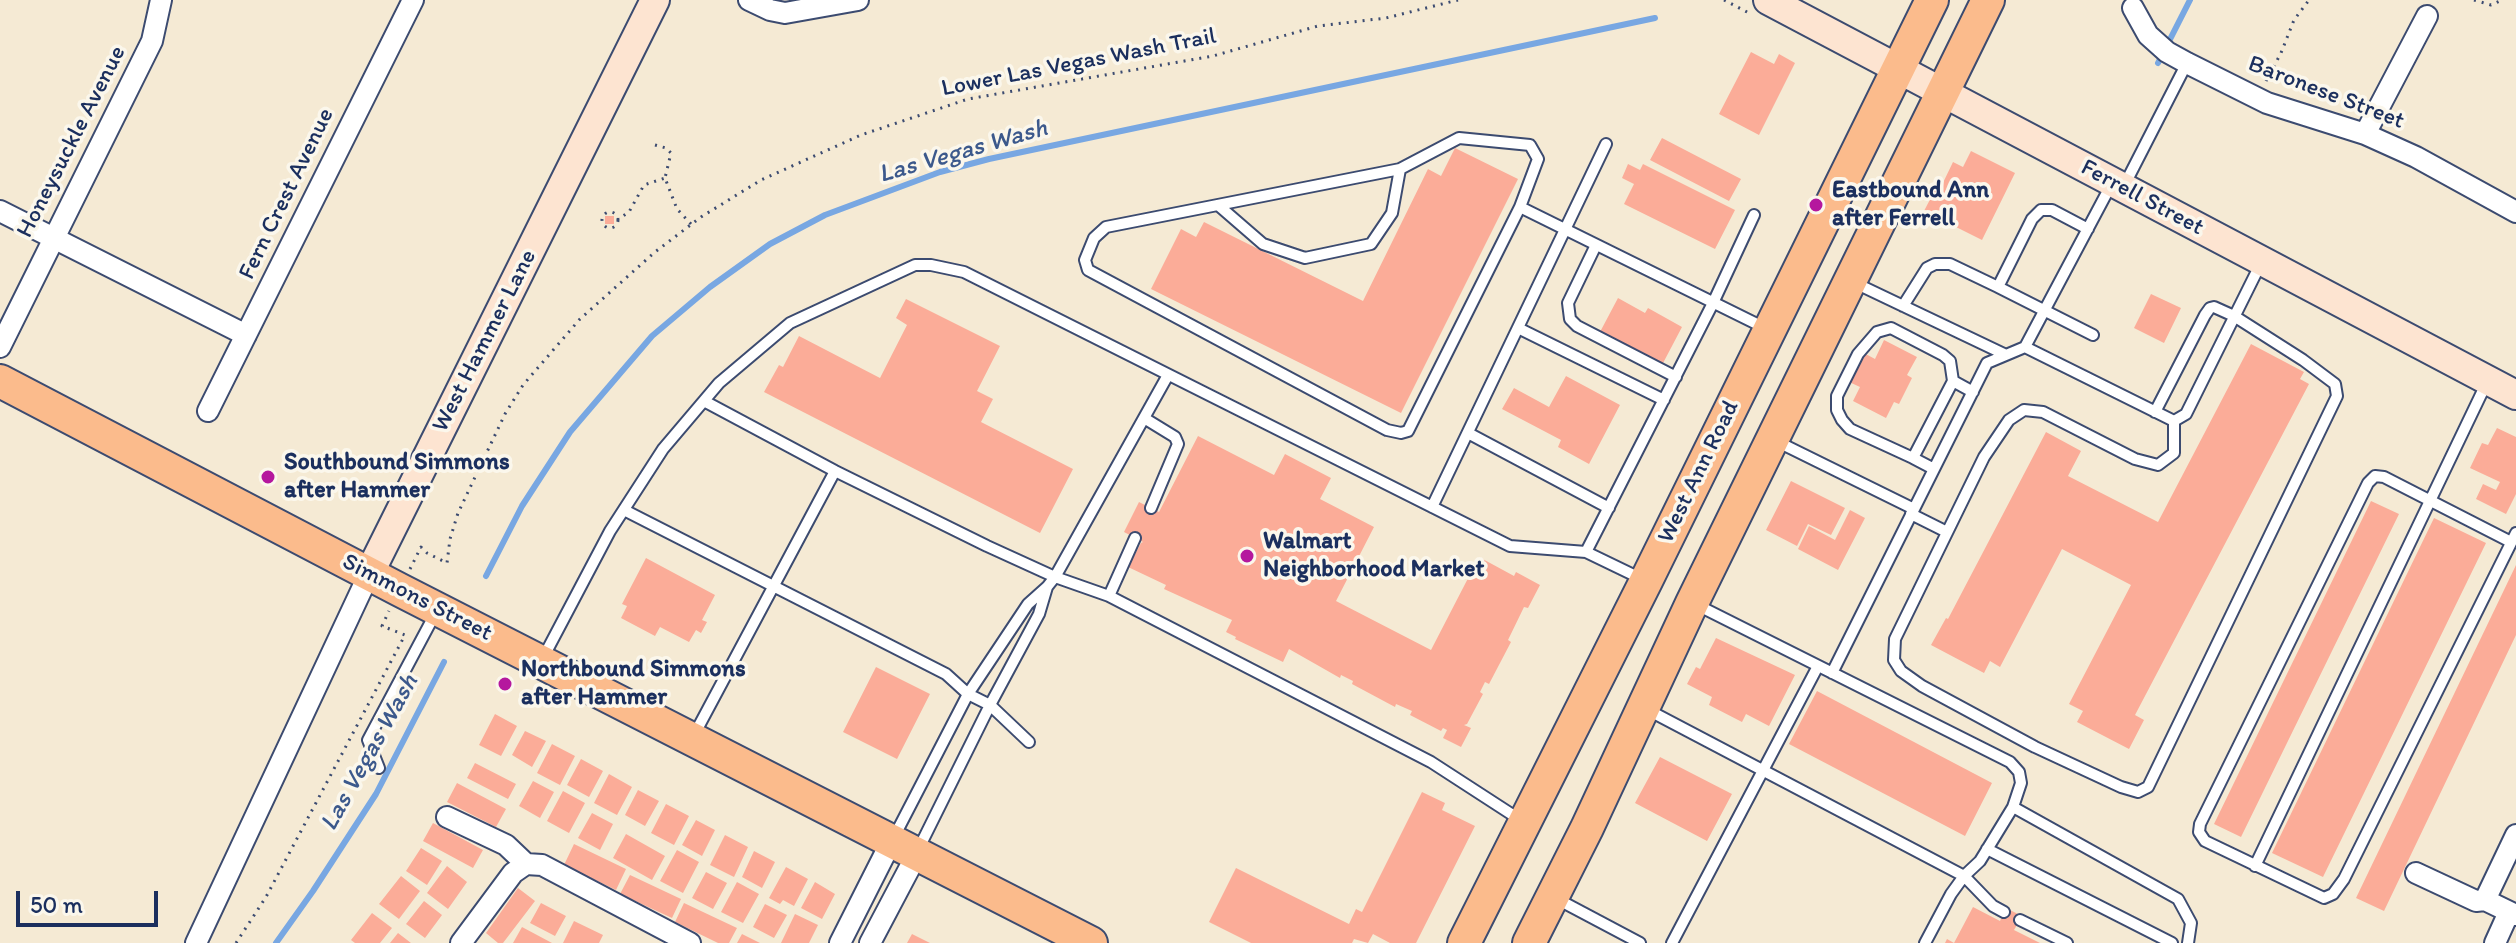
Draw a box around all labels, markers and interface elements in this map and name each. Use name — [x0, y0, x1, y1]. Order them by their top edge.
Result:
street label: Lower Las Vegas Wash Trail — [939, 22, 1219, 104]
street label: Honeysuckle Avenue — [11, 41, 133, 243]
street label: Baronese Street — [2244, 50, 2408, 136]
street label: Fern Crest Avenue — [233, 104, 341, 284]
water label: Las Vegas Wash — [875, 113, 1051, 191]
street label: Ferrell Street — [2075, 154, 2209, 242]
place label: Eastbound Ann after Ferrell — [1832, 177, 1989, 233]
marker: Eastbound Ann after Ferrell — [1807, 196, 1825, 214]
street label: West Hammer Lane — [427, 245, 543, 437]
street label: West Ann Road — [1652, 396, 1746, 548]
place label: Southbound Simmons after Hammer — [284, 449, 510, 505]
marker: Southbound Simmons after Hammer — [259, 468, 277, 486]
place label: Walmart Neighborhood Market — [1263, 528, 1484, 584]
marker: Walmart Neighborhood Market — [1238, 547, 1256, 565]
street label: Simmons Street — [337, 548, 497, 648]
place label: Northbound Simmons after Hammer — [521, 656, 746, 712]
water label: Las Vegas Wash — [314, 669, 426, 837]
marker: Northbound Simmons after Hammer — [496, 675, 514, 693]
scale bar — [20, 875, 162, 925]
text: 50 m — [30, 890, 83, 919]

